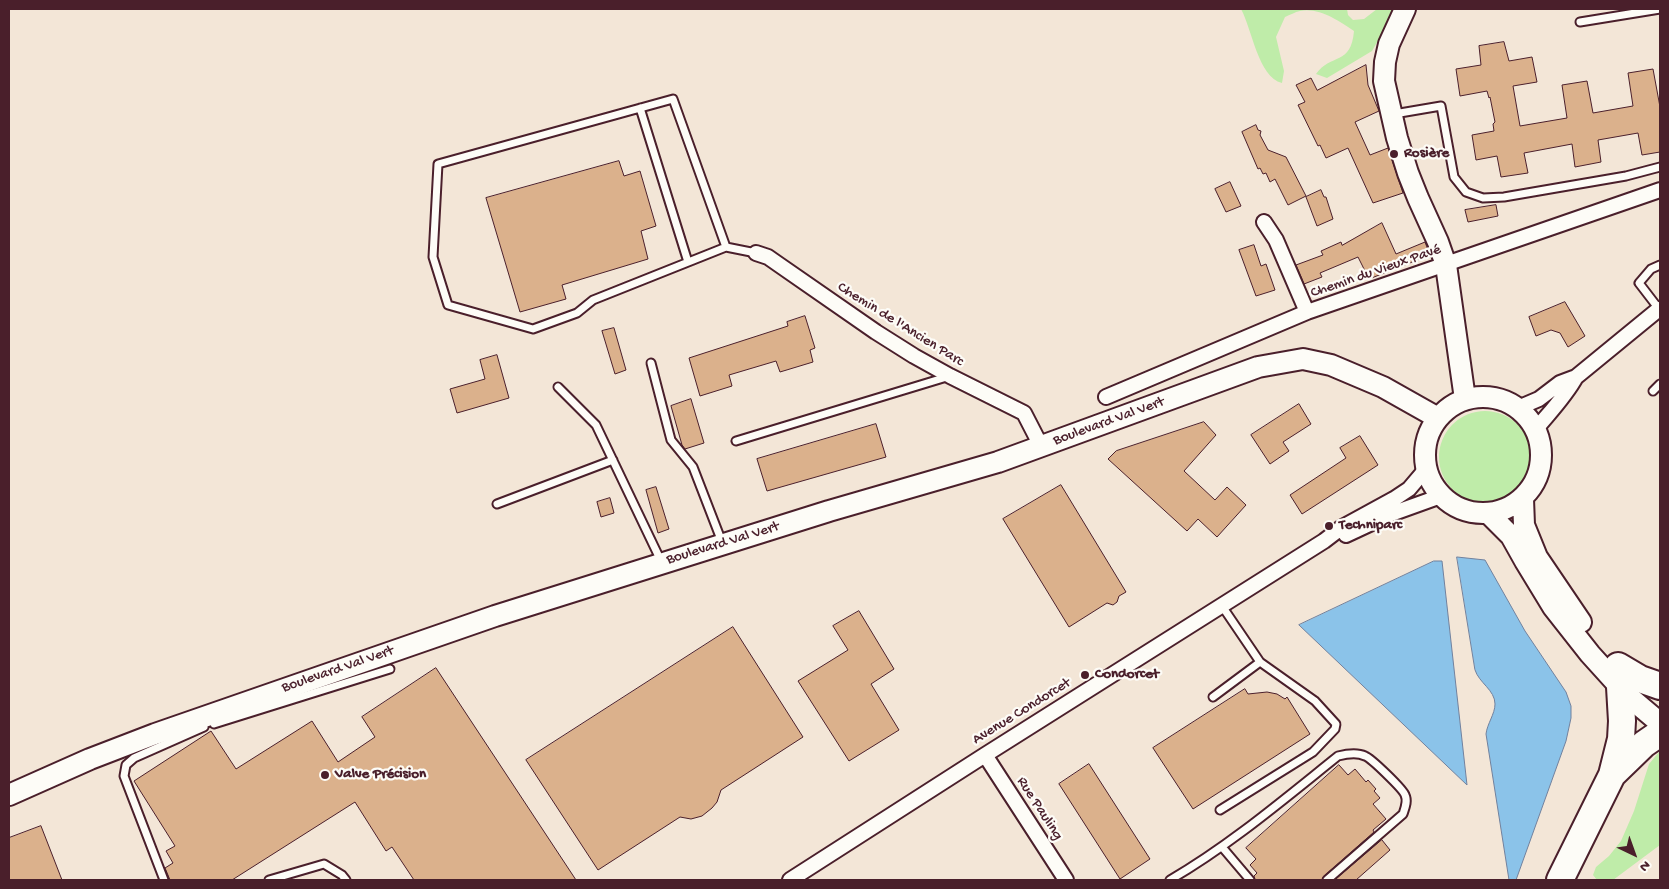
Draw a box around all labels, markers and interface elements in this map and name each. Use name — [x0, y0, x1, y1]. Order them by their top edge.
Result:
place label: Rosière — [1404, 145, 1449, 163]
marker: Rosière — [1388, 148, 1400, 160]
street label: Chemin du Vieux Pavé — [1308, 241, 1444, 303]
street label: Chemin de l'Ancien Parc — [834, 279, 966, 371]
street label: Boulevard Val Vert — [1051, 394, 1167, 450]
place label: Techniparc — [1339, 517, 1402, 535]
street label: Boulevard Val Vert — [664, 518, 782, 570]
marker: Techniparc — [1323, 520, 1335, 532]
street label: Boulevard Val Vert — [280, 642, 396, 698]
place label: Condorcet — [1095, 666, 1159, 684]
marker: Condorcet — [1079, 669, 1091, 681]
street label: Avenue Condorcet — [970, 675, 1074, 749]
place label: Valve Précision — [335, 766, 426, 784]
marker: Valve Précision — [319, 769, 331, 781]
street label: Rue Pauling — [1012, 774, 1066, 844]
north arrow — [1609, 829, 1659, 879]
text: N — [1635, 856, 1653, 875]

